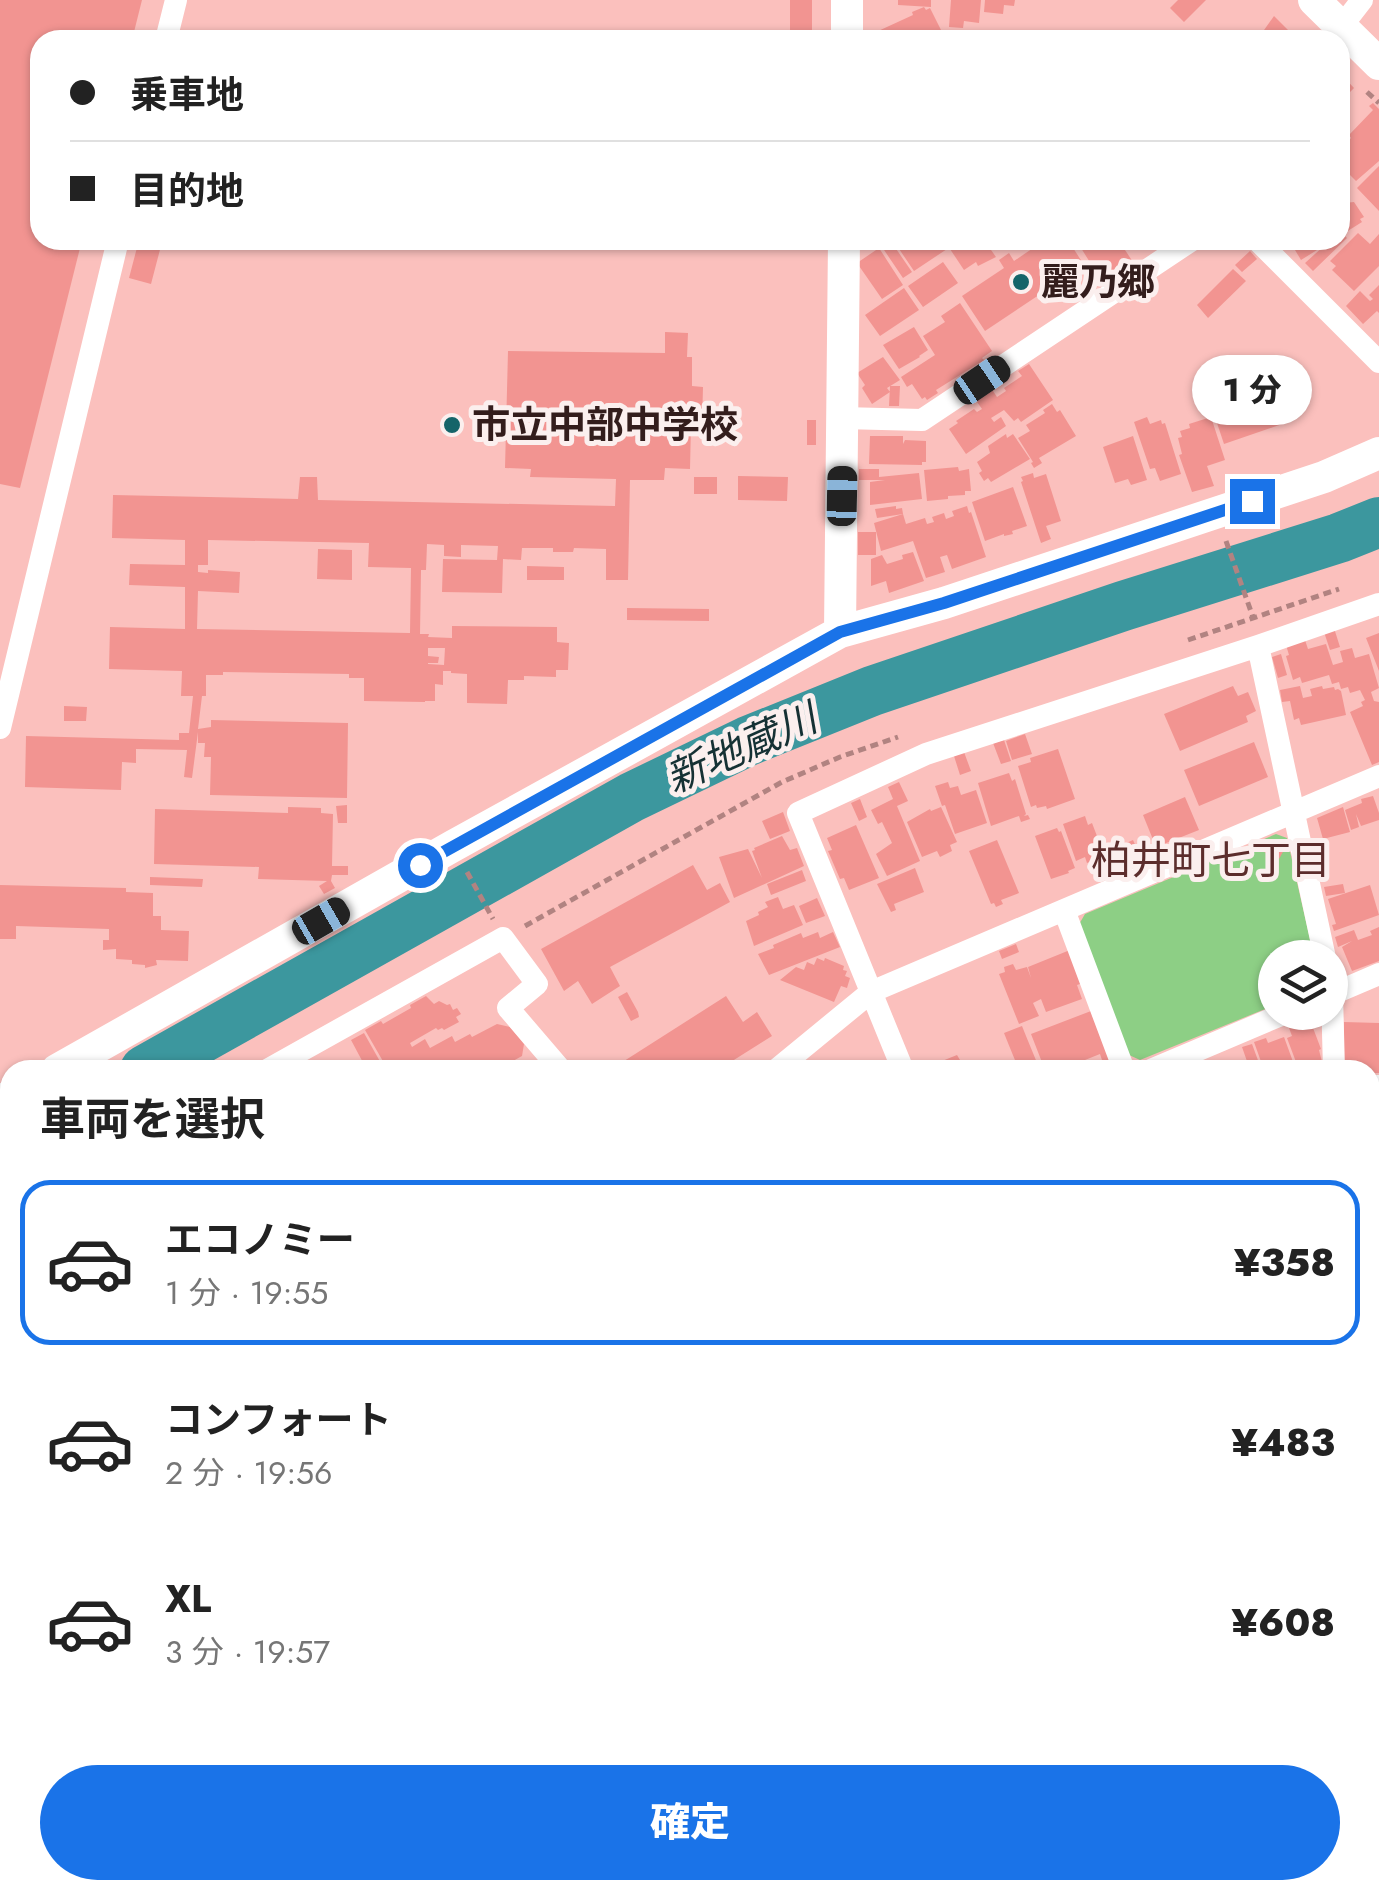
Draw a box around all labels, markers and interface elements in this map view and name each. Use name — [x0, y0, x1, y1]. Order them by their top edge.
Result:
text: 乗車地 — [130, 67, 244, 122]
text: 目的地 — [130, 163, 244, 218]
place label: 麗乃郷 — [1041, 254, 1155, 309]
marker: 麗乃郷 — [1010, 271, 1032, 293]
car — [949, 351, 1015, 409]
callout: 1 分 — [1192, 356, 1312, 426]
text: 1 分 — [1223, 367, 1281, 413]
place label: 市立中部中学校 — [472, 397, 738, 452]
marker: 市立中部中学校 — [441, 414, 463, 436]
car — [826, 466, 858, 526]
route end — [1230, 479, 1275, 524]
water label: 新地蔵川 — [656, 687, 830, 807]
district label: 柏井町七丁目 — [1091, 831, 1331, 889]
route start — [398, 843, 443, 888]
car — [288, 893, 354, 949]
map controls — [1258, 940, 1348, 1030]
button: layers — [1258, 940, 1348, 1030]
text: 車両を選択 — [40, 1087, 265, 1152]
text: エコノミー — [165, 1212, 355, 1267]
icon: car — [45, 1218, 135, 1308]
text: ¥358 — [1234, 1235, 1335, 1290]
text: 1 分 · 19:55 — [165, 1270, 328, 1316]
text: コンフォート — [165, 1392, 392, 1447]
icon: car — [45, 1398, 135, 1488]
text: ¥483 — [1232, 1415, 1335, 1470]
text: 2 分 · 19:56 — [165, 1450, 333, 1496]
text: XL — [165, 1571, 211, 1626]
icon: car — [45, 1578, 135, 1668]
text: ¥608 — [1231, 1595, 1335, 1650]
text: 3 分 · 19:57 — [165, 1629, 330, 1675]
button: 確定 — [40, 1765, 1340, 1880]

